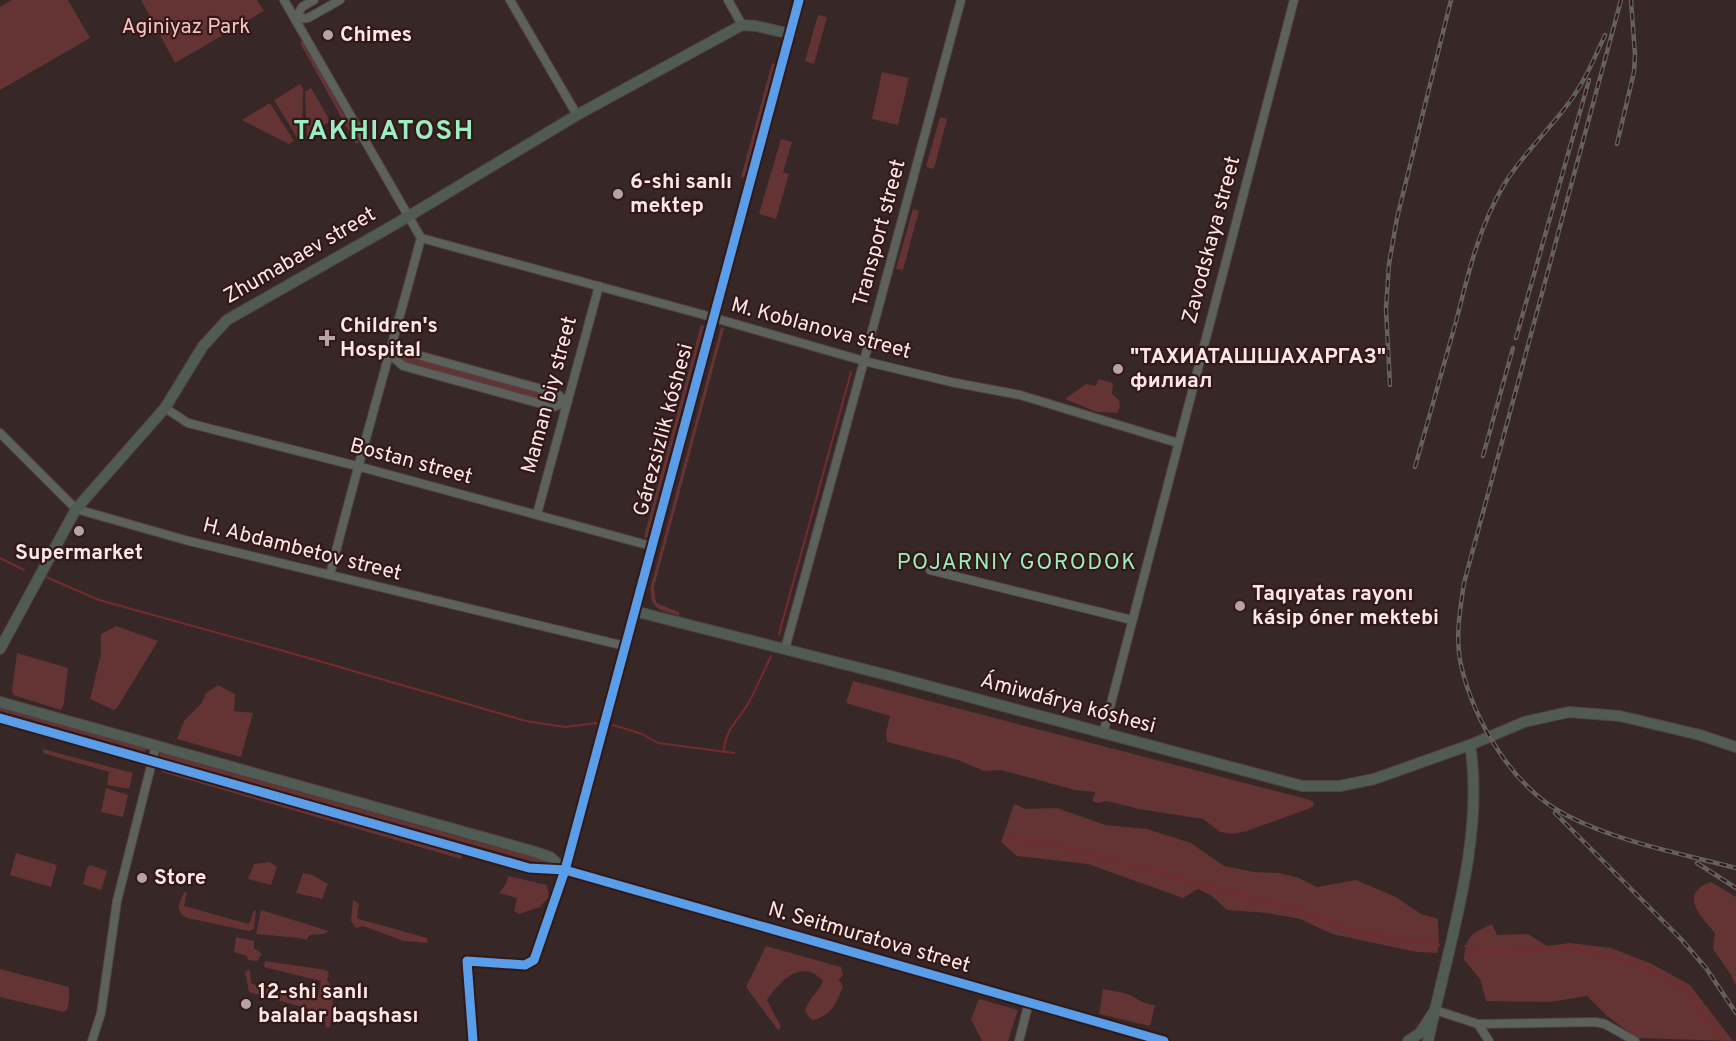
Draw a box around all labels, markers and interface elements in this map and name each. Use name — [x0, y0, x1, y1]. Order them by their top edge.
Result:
park label: Aginiyaz Park — [122, 14, 250, 41]
place label: Chimes — [340, 22, 412, 49]
marker: Chimes — [321, 28, 335, 42]
district label: TAKHIATOSH — [293, 115, 475, 149]
street label: Zavodskaya street — [1177, 153, 1247, 327]
street label: Transport street — [847, 156, 913, 310]
place label: 6-shi sanlı mektep — [630, 169, 732, 220]
marker: 6-shi sanlı mektep — [611, 187, 625, 201]
street label: Zhumabaev street — [219, 201, 381, 311]
street label: M. Koblanova street — [728, 292, 914, 366]
place label: Children's Hospital — [340, 313, 438, 364]
street label: Maman biy street — [516, 313, 584, 477]
marker: Children's Hospital — [318, 329, 336, 347]
street label: Gárezsizlik kóshesi — [628, 341, 700, 519]
place label: "ТАХИАТАШШАХАРГАЗ" филиал — [1130, 344, 1386, 395]
marker: "ТАХИАТАШШАХАРГАЗ" филиал — [1111, 362, 1125, 376]
street label: Bostan street — [347, 433, 475, 491]
street label: H. Abdambetov street — [200, 512, 404, 588]
marker: Supermarket — [72, 524, 86, 538]
place label: Supermarket — [15, 540, 143, 567]
district label: POJARNIY GORODOK — [897, 550, 1137, 577]
place label: Taqıyatas rayonı kásip óner mektebi — [1252, 581, 1439, 632]
marker: Taqıyatas rayonı kásip óner mektebi — [1233, 599, 1247, 613]
street label: Ámiwdárya kóshesi — [977, 667, 1159, 740]
place label: Store — [154, 865, 206, 892]
marker: Store — [135, 871, 149, 885]
street label: N. Seitmuratova street — [765, 896, 973, 980]
place label: 12-shi sanlı balalar baqshası — [258, 979, 419, 1030]
marker: 12-shi sanlı balalar baqshası — [239, 997, 253, 1011]

